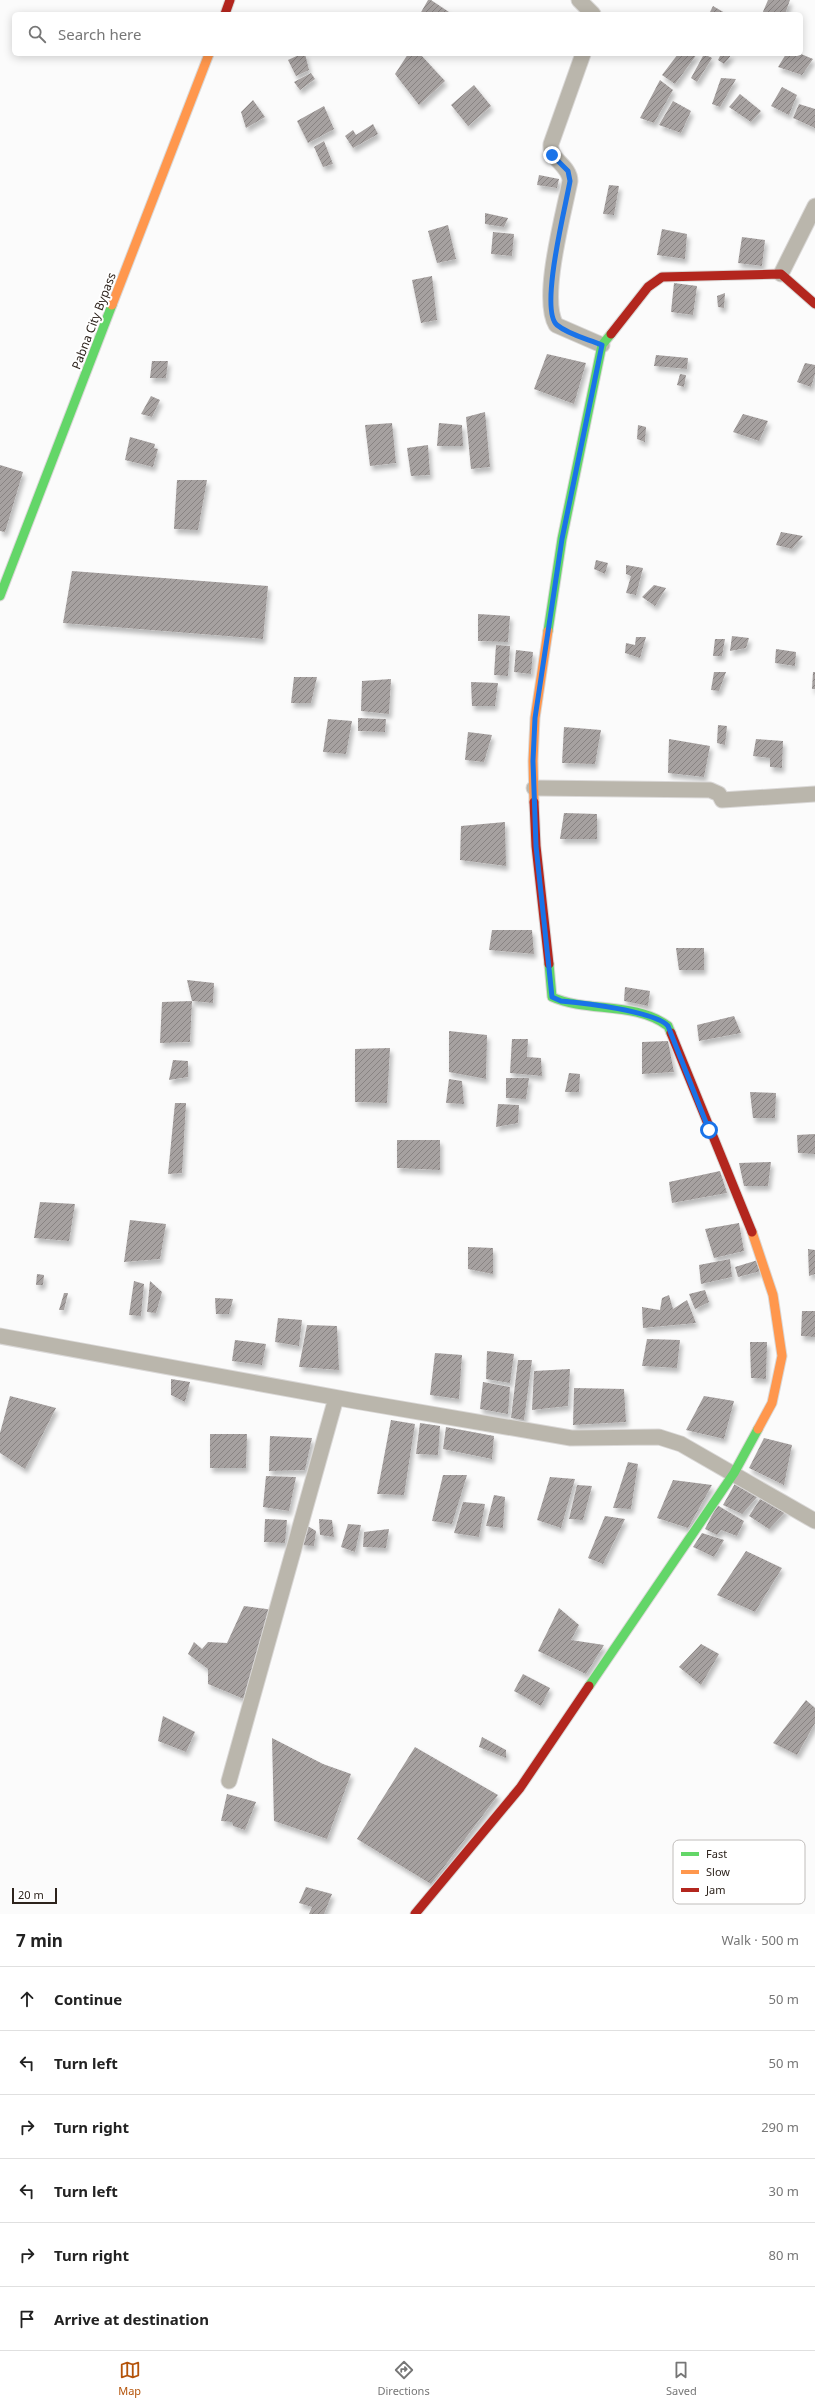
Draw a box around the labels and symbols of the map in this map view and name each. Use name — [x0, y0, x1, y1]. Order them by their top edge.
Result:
route end — [543, 146, 561, 164]
street label: Pabna City Bypass — [67, 270, 120, 372]
route start — [700, 1121, 718, 1139]
legend — [673, 1840, 805, 1904]
text: Fast — [706, 1846, 727, 1861]
text: Slow — [706, 1864, 730, 1879]
text: Jam — [705, 1882, 725, 1897]
scale bar — [12, 1886, 57, 1905]

